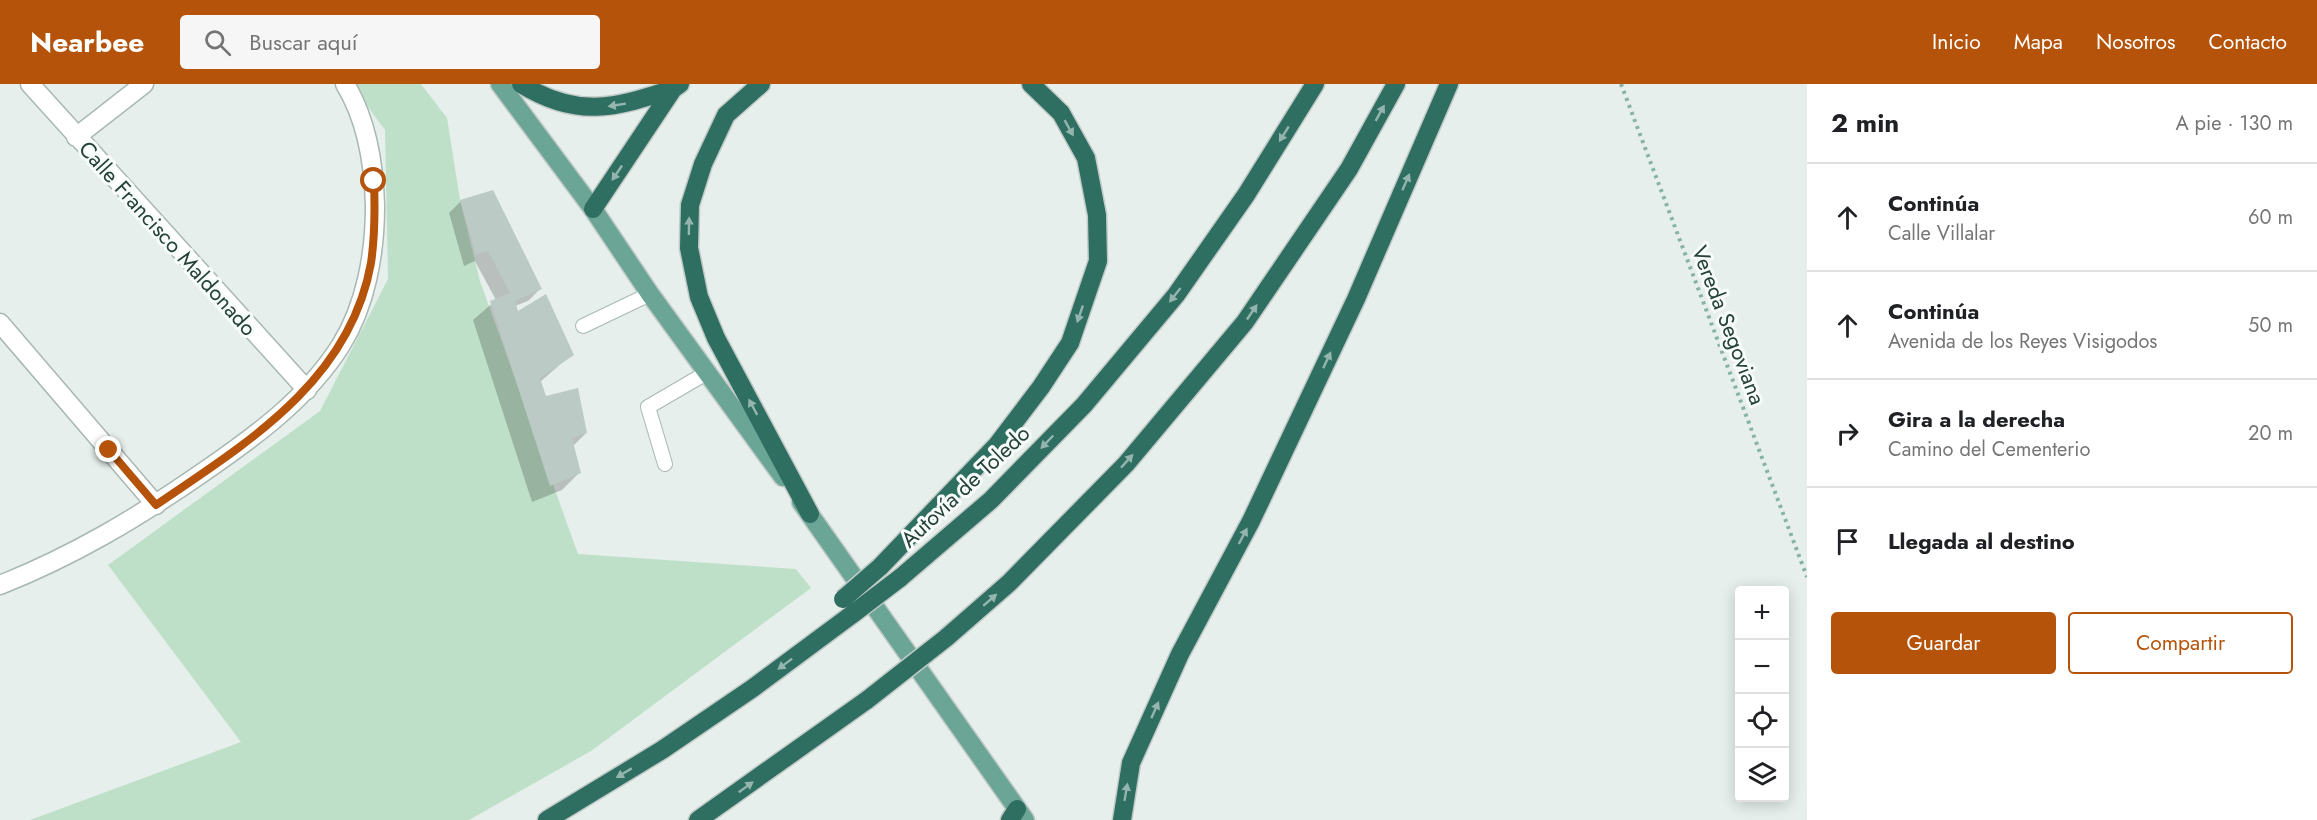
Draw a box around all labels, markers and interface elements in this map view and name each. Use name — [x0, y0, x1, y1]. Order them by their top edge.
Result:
search box — [180, 15, 600, 69]
text: Nearbee — [30, 22, 144, 63]
icon: search — [201, 26, 234, 59]
text: Buscar aquí — [249, 26, 358, 58]
text: Inicio — [1932, 27, 1981, 57]
text: Mapa — [2014, 27, 2063, 57]
text: Nosotros — [2096, 27, 2175, 57]
text: Contacto — [2208, 27, 2287, 57]
one-way arrow — [607, 101, 626, 110]
one-way arrow — [1375, 104, 1385, 121]
text: 2 min — [1831, 104, 1899, 142]
text: A pie · 130 m — [2175, 109, 2293, 138]
one-way arrow — [1064, 119, 1074, 136]
one-way arrow — [1279, 126, 1290, 142]
street label: Calle Francisco Maldonado — [72, 133, 264, 343]
one-way arrow — [612, 165, 623, 181]
route start — [360, 167, 386, 193]
one-way arrow — [1402, 174, 1411, 191]
text: Continúa — [1888, 187, 1979, 219]
icon: ahead — [1831, 201, 1864, 234]
text: 60 m — [2248, 203, 2293, 232]
one-way arrow — [685, 216, 694, 235]
text: Calle Villalar — [1888, 219, 1995, 248]
street label: Vereda Segoviana — [1684, 241, 1774, 409]
one-way arrow — [1170, 288, 1182, 303]
text: Continúa — [1888, 295, 1979, 327]
one-way arrow — [1246, 304, 1258, 320]
one-way arrow — [1075, 305, 1085, 323]
icon: ahead — [1831, 309, 1864, 342]
text: 50 m — [2248, 311, 2293, 340]
text: Avenida de los Reyes Visigodos — [1888, 327, 2157, 356]
one-way arrow — [1322, 352, 1331, 369]
one-way arrow — [748, 398, 758, 415]
text: Gira a la derecha — [1888, 403, 2065, 435]
street label: Autovía de Toledo — [893, 417, 1037, 555]
icon: right — [1831, 417, 1864, 450]
text: 20 m — [2248, 419, 2293, 448]
one-way arrow — [1041, 435, 1055, 449]
text: Camino del Cementerio — [1888, 435, 2090, 464]
route end — [95, 436, 121, 462]
one-way arrow — [1120, 454, 1133, 469]
icon: arrive — [1831, 525, 1864, 558]
text: Llegada al destino — [1888, 525, 2075, 557]
one-way arrow — [1238, 528, 1248, 545]
map controls — [1735, 586, 1789, 802]
button: + — [1735, 586, 1789, 640]
one-way arrow — [982, 593, 998, 606]
button: Guardar — [1831, 612, 2056, 674]
button: Compartir — [2068, 612, 2293, 674]
button: − — [1735, 640, 1789, 694]
one-way arrow — [777, 658, 793, 670]
button: locate — [1735, 694, 1789, 748]
one-way arrow — [1150, 701, 1160, 719]
button: layers — [1735, 748, 1789, 802]
one-way arrow — [616, 768, 632, 779]
one-way arrow — [738, 781, 754, 793]
one-way arrow — [1122, 782, 1131, 801]

